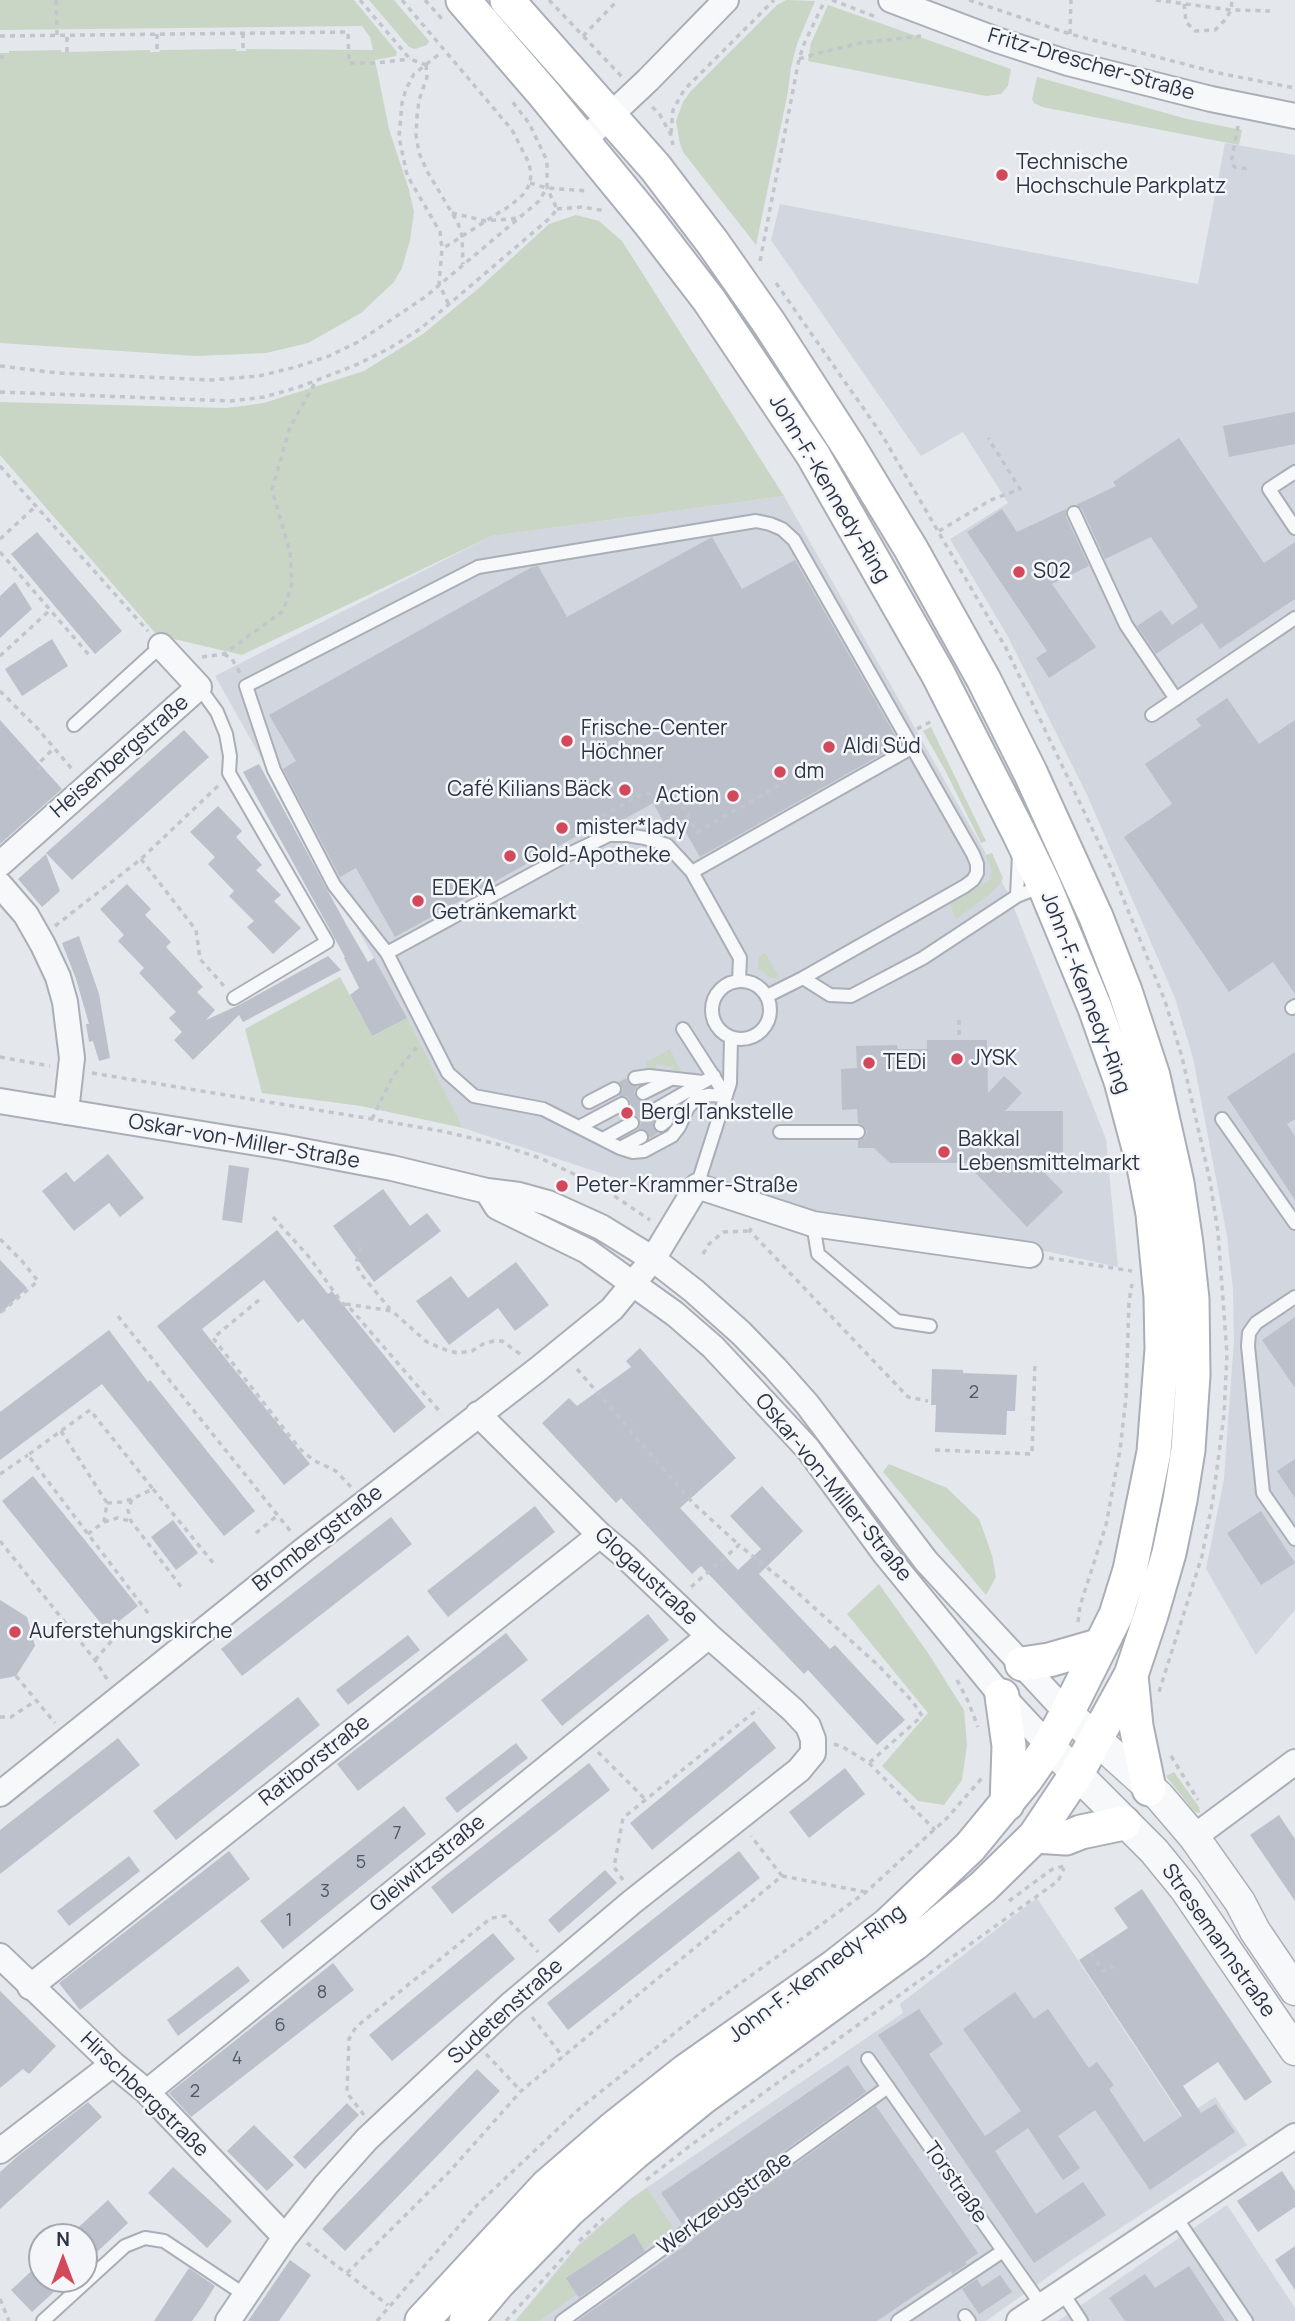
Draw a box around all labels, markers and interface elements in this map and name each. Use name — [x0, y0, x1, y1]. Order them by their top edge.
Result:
street label: Fritz-Drescher-Straße — [985, 23, 1197, 107]
place label: Technische Hochschule Parkplatz — [1016, 150, 1226, 200]
marker: Technische Hochschule Parkplatz — [994, 167, 1010, 183]
street label: John-F.-Kennedy-Ring — [763, 391, 895, 587]
place label: S02 — [1033, 559, 1071, 585]
marker: S02 — [1011, 564, 1027, 580]
street label: Heisenbergstraße — [46, 690, 194, 824]
place label: Frische-Center Höchner — [581, 716, 728, 766]
marker: Frische-Center Höchner — [559, 733, 575, 749]
place label: Aldi Süd — [843, 734, 921, 760]
marker: Aldi Süd — [821, 739, 837, 755]
place label: dm — [794, 759, 824, 785]
marker: dm — [772, 764, 788, 780]
place label: Café Kilians Bäck — [447, 777, 611, 803]
marker: Café Kilians Bäck — [617, 782, 633, 798]
place label: Action — [656, 783, 719, 809]
marker: Action — [725, 788, 741, 804]
place label: mister*lady — [576, 815, 687, 841]
marker: mister*lady — [554, 820, 570, 836]
place label: Gold-Apotheke — [524, 843, 671, 869]
marker: Gold-Apotheke — [502, 848, 518, 864]
place label: EDEKA Getränkemarkt — [432, 876, 577, 926]
street label: John-F.-Kennedy-Ring — [1035, 888, 1135, 1098]
marker: EDEKA Getränkemarkt — [410, 893, 426, 909]
place label: JYSK — [971, 1046, 1017, 1072]
place label: TEDi — [883, 1050, 927, 1076]
marker: JYSK — [949, 1051, 965, 1067]
marker: TEDi — [861, 1055, 877, 1071]
place label: Bergl Tankstelle — [641, 1100, 794, 1126]
marker: Bergl Tankstelle — [619, 1105, 635, 1121]
street label: Oskar-von-Miller-Straße — [126, 1109, 362, 1175]
place label: Bakkal Lebensmittelmarkt — [958, 1127, 1140, 1177]
marker: Bakkal Lebensmittelmarkt — [936, 1144, 952, 1160]
place label: Peter-Krammer-Straße — [576, 1173, 798, 1199]
marker: Peter-Krammer-Straße — [554, 1178, 570, 1194]
house number: 2 — [969, 1382, 979, 1404]
street label: Oskar-von-Miller-Straße — [749, 1389, 917, 1587]
street label: Brombergstraße — [248, 1480, 388, 1598]
street label: Glogaustraße — [589, 1523, 703, 1631]
place label: Auferstehungskirche — [29, 1619, 232, 1645]
marker: Auferstehungskirche — [7, 1624, 23, 1640]
street label: Ratiborstraße — [255, 1710, 375, 1812]
street label: Gleiwitzstraße — [365, 1810, 491, 1918]
house number: 7 — [392, 1823, 402, 1845]
house number: 5 — [356, 1852, 366, 1874]
street label: Stresemannstraße — [1156, 1859, 1280, 2023]
house number: 3 — [320, 1881, 330, 1903]
street label: John-F.-Kennedy-Ring — [724, 1899, 910, 2049]
house number: 1 — [285, 1910, 293, 1932]
street label: Sudetenstraße — [443, 1954, 569, 2070]
house number: 8 — [317, 1982, 327, 2004]
house number: 6 — [274, 2015, 286, 2037]
street label: Hirschbergstraße — [74, 2027, 214, 2163]
house number: 4 — [232, 2048, 242, 2070]
house number: 2 — [190, 2081, 200, 2103]
street label: Torstraße — [918, 2137, 992, 2229]
street label: Werkzeugstraße — [653, 2147, 797, 2261]
north arrow — [28, 2223, 98, 2293]
text: N — [56, 2226, 70, 2252]

